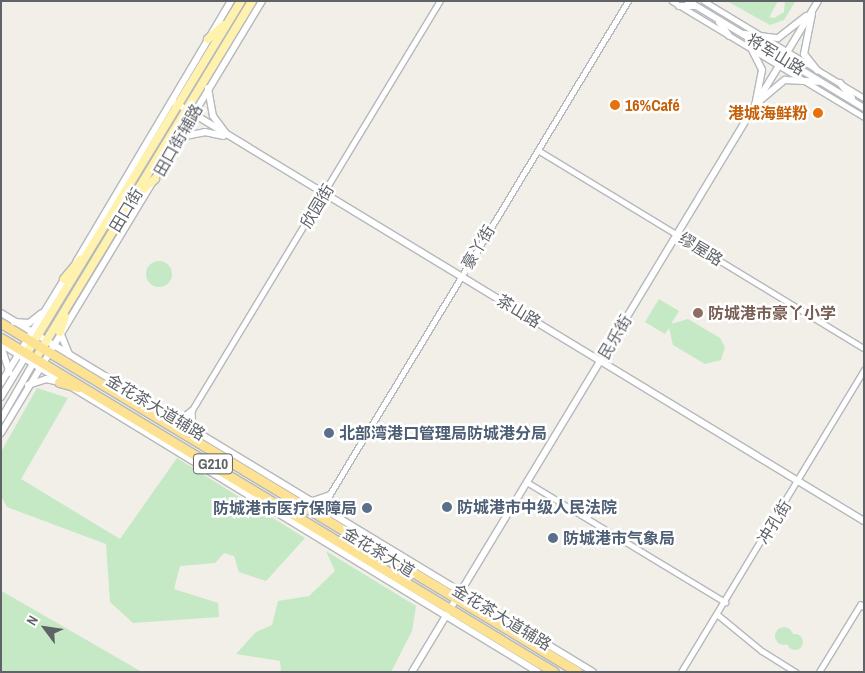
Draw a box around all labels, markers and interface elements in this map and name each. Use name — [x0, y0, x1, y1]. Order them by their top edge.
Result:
street label: 将军山路 — [744, 29, 808, 79]
place label: 16%Café — [625, 95, 680, 115]
marker: 16%Café — [609, 99, 621, 111]
street label: 田口街辅路 — [150, 101, 206, 179]
place label: 港城海鲜粉 — [728, 103, 808, 123]
marker: 港城海鲜粉 — [812, 107, 824, 119]
street label: 欣园街 — [296, 180, 338, 232]
street label: 田口街 — [105, 184, 147, 236]
street label: 豪丫街 — [457, 221, 499, 273]
street label: 缪屋路 — [675, 228, 727, 270]
street label: 茶山路 — [493, 290, 545, 332]
place label: 防城港市豪丫小学 — [708, 303, 836, 323]
marker: 防城港市豪丫小学 — [692, 307, 704, 319]
street label: 民乐街 — [594, 311, 636, 363]
street label: 金花茶大道辅路 — [103, 370, 209, 444]
place label: 北部湾港口管理局防城港分局 — [339, 423, 547, 443]
marker: 北部湾港口管理局防城港分局 — [323, 427, 335, 439]
road number: G210 — [192, 452, 234, 476]
place label: 防城港市中级人民法院 — [457, 497, 617, 517]
street label: 冲孔街 — [753, 497, 795, 547]
place label: 防城港市医疗保障局 — [213, 498, 357, 518]
marker: 防城港市中级人民法院 — [441, 501, 453, 513]
marker: 防城港市医疗保障局 — [361, 502, 373, 514]
street label: 金花茶大道 — [340, 523, 418, 581]
place label: 防城港市气象局 — [563, 528, 675, 548]
marker: 防城港市气象局 — [547, 532, 559, 544]
street label: 金花茶大道辅路 — [449, 580, 555, 654]
north arrow — [20, 603, 70, 653]
text: N — [22, 612, 42, 628]

